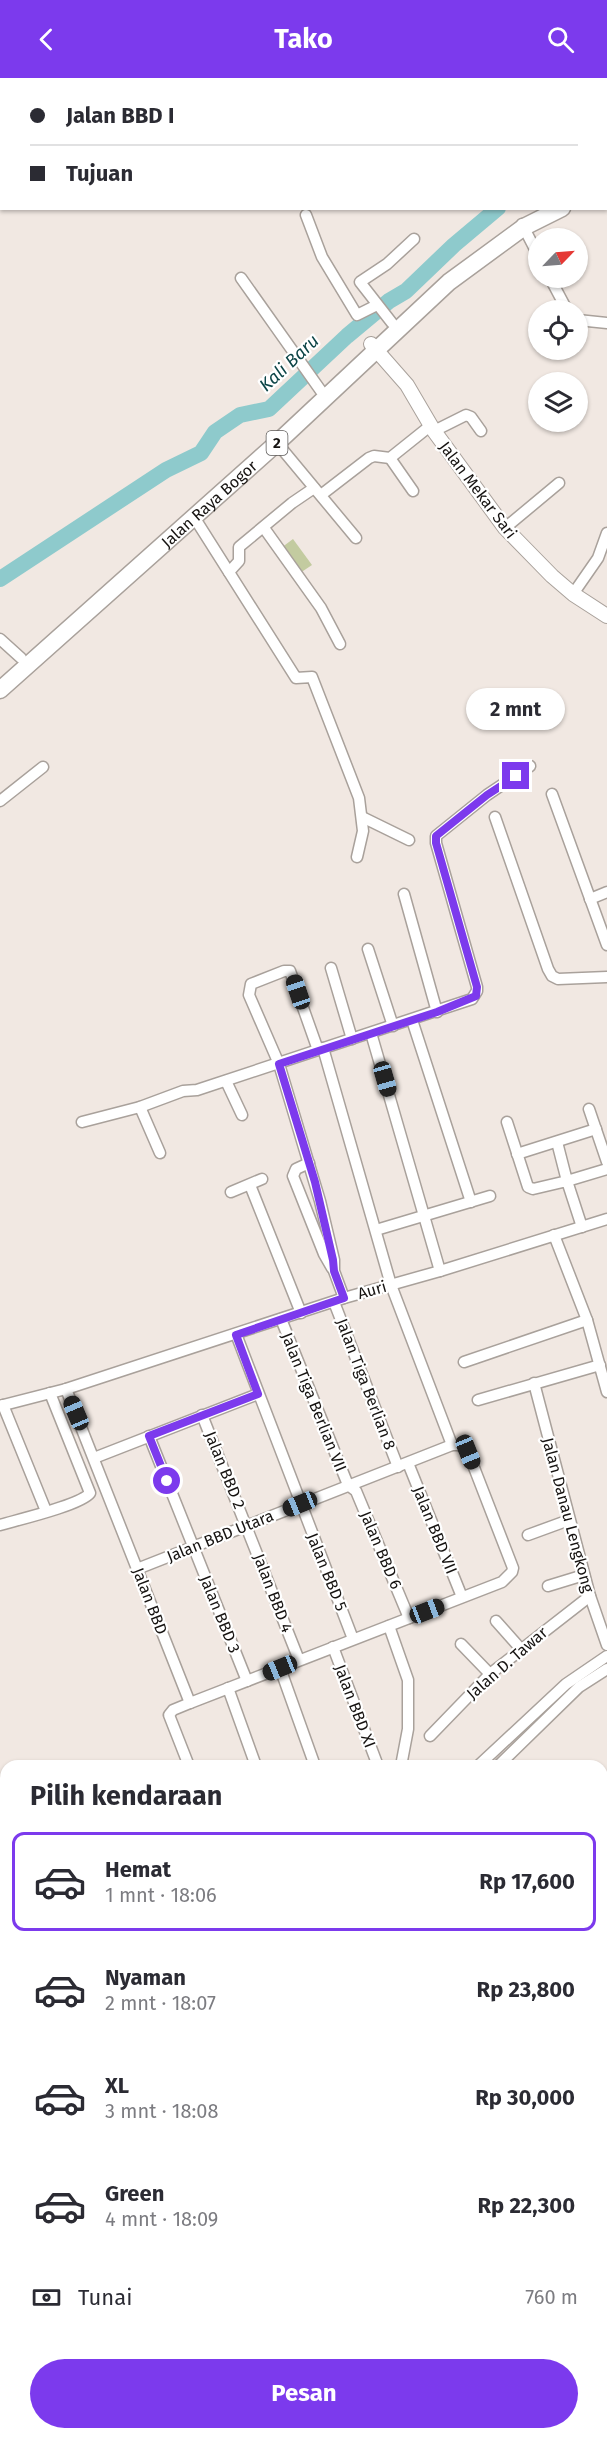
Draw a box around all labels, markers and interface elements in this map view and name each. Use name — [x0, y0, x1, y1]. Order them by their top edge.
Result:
icon: back — [30, 23, 63, 56]
text: Tako — [274, 23, 333, 55]
icon: search — [544, 23, 577, 56]
text: Jalan BBD I — [66, 102, 174, 129]
text: Tujuan — [66, 160, 133, 187]
north arrow — [528, 228, 588, 288]
map controls — [528, 228, 588, 432]
button: locate — [528, 300, 588, 360]
water label: Kali Baru — [255, 330, 323, 396]
button: layers — [528, 372, 588, 432]
road number: 2 — [266, 431, 288, 455]
street label: Jalan Mekar Sari — [435, 438, 521, 542]
street label: Jalan Raya Bogor — [157, 456, 261, 551]
callout: 2 mnt — [466, 689, 566, 731]
text: 2 mnt — [490, 697, 541, 721]
route end — [502, 762, 529, 789]
car — [284, 972, 312, 1012]
car — [371, 1059, 399, 1099]
street label: Auri — [355, 1277, 389, 1303]
street label: Jalan Tiga Berlian 8 — [332, 1316, 400, 1452]
street label: Jalan Tiga Berlian VII — [277, 1330, 351, 1474]
car — [61, 1393, 91, 1433]
street label: Jalan BBD 2 — [201, 1428, 249, 1512]
car — [453, 1432, 483, 1472]
street label: Jalan Danau Lengkong — [538, 1435, 598, 1595]
route start — [153, 1467, 180, 1494]
street label: Jalan BBD VII — [409, 1483, 461, 1577]
car — [280, 1489, 320, 1519]
street label: Jalan BBD Utara — [164, 1506, 276, 1566]
street label: Jalan BBD 6 — [356, 1508, 406, 1592]
street label: Jalan BBD 5 — [303, 1530, 351, 1614]
street label: Jalan BBD 4 — [249, 1551, 297, 1636]
street label: Jalan BBD — [129, 1565, 171, 1637]
street label: Jalan BBD 3 — [196, 1572, 244, 1656]
car — [407, 1596, 447, 1626]
street label: Jalan D. Tawar — [463, 1622, 552, 1703]
car — [260, 1653, 300, 1683]
street label: Jalan BBD XI — [330, 1662, 380, 1750]
text: Pilih kendaraan — [30, 1780, 222, 1812]
icon: car — [33, 1855, 87, 1909]
text: Hemat — [105, 1856, 171, 1883]
text: Rp 17,600 — [479, 1868, 575, 1895]
text: 1 mnt · 18:06 — [105, 1883, 217, 1907]
icon: car — [33, 1963, 87, 2017]
text: Nyaman — [105, 1964, 186, 1991]
text: Rp 23,800 — [477, 1976, 575, 2003]
text: 2 mnt · 18:07 — [105, 1991, 216, 2015]
icon: car — [33, 2071, 87, 2125]
text: XL — [105, 2072, 129, 2099]
text: Rp 30,000 — [475, 2084, 575, 2111]
text: 3 mnt · 18:08 — [105, 2099, 218, 2123]
icon: car — [33, 2179, 87, 2233]
text: Green — [105, 2180, 164, 2207]
text: Rp 22,300 — [478, 2192, 575, 2219]
text: 4 mnt · 18:09 — [105, 2207, 218, 2231]
icon: cash — [30, 2281, 63, 2314]
text: Tunai — [78, 2284, 132, 2311]
text: 760 m — [525, 2285, 578, 2309]
button: Pesan — [30, 2359, 578, 2428]

